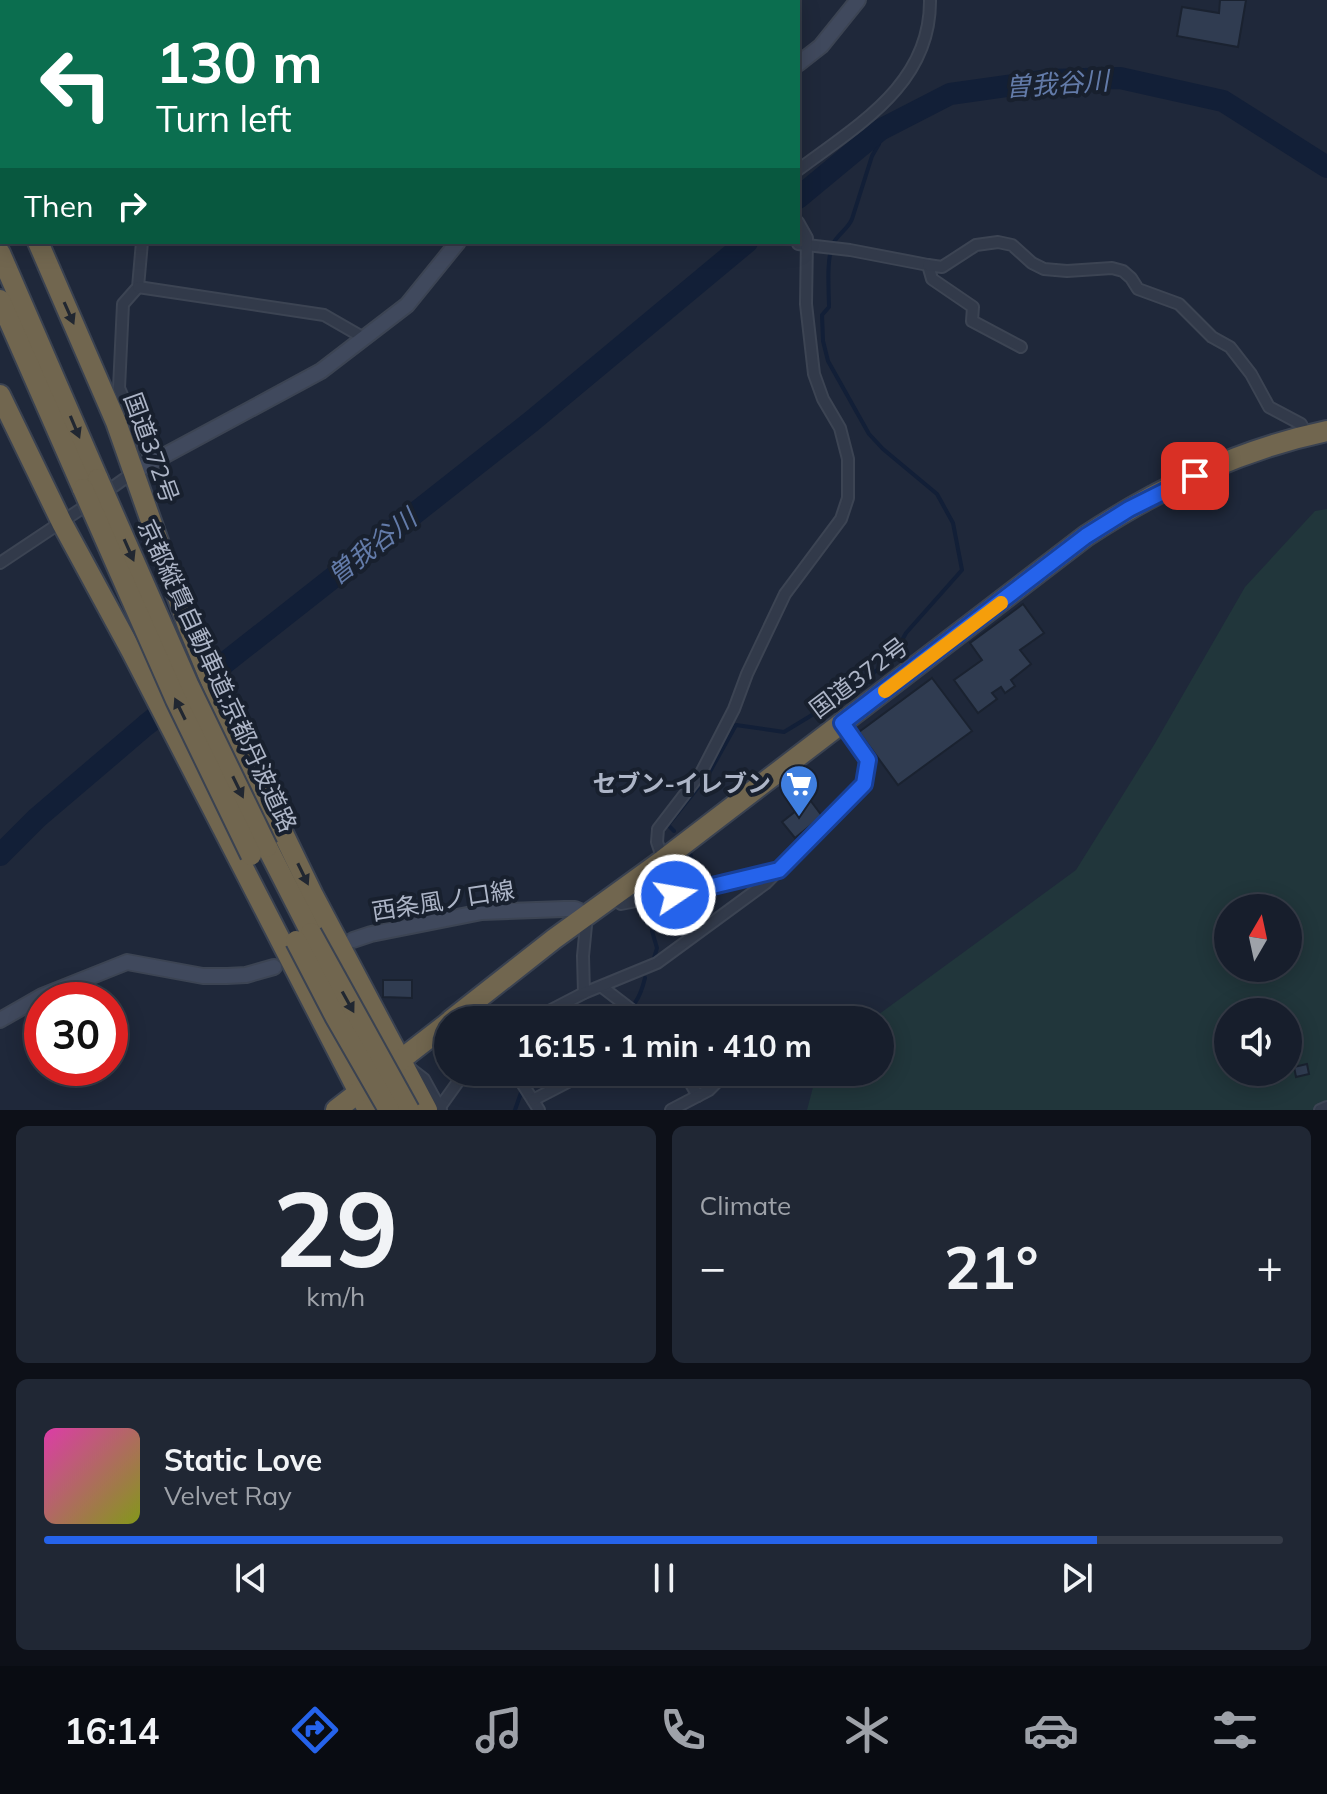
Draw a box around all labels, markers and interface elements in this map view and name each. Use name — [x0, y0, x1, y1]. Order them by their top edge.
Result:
text: 130 m — [156, 27, 323, 97]
icon: left — [24, 32, 128, 136]
water label: 曽我谷川 — [1004, 63, 1113, 104]
text: Turn left — [156, 96, 292, 141]
icon: right — [110, 184, 154, 228]
text: Then — [24, 187, 94, 225]
one-way arrow — [63, 302, 76, 325]
street label: 国道372号 — [118, 388, 186, 507]
one-way arrow — [69, 415, 82, 439]
pin — [1161, 442, 1229, 510]
icon: arrive — [1173, 454, 1217, 498]
water label: 曽我谷川 — [321, 500, 425, 592]
street label: 京都縦貫自動車道;京都丹波道路 — [132, 514, 304, 837]
one-way arrow — [123, 539, 136, 562]
street label: 国道372号 — [803, 631, 913, 724]
one-way arrow — [173, 698, 187, 721]
supermarket icon: セブン-イレブン — [778, 763, 820, 818]
place label: セブン-イレブン — [592, 768, 771, 798]
one-way arrow — [231, 775, 245, 798]
position arrow — [633, 853, 717, 937]
one-way arrow — [296, 862, 310, 886]
street label: 西条風ノ口線 — [369, 874, 516, 926]
north arrow — [1214, 894, 1302, 982]
map controls — [1214, 894, 1302, 1086]
speed limit sign: 30 — [24, 982, 128, 1086]
one-way arrow — [341, 990, 355, 1013]
button: sound — [1214, 998, 1302, 1086]
text: 16:15 · 1 min · 410 m — [516, 1027, 812, 1065]
text: 29 — [273, 1162, 398, 1293]
text: Climate — [700, 1189, 791, 1222]
text: 21° — [944, 1229, 1039, 1304]
text: − — [700, 1239, 726, 1294]
text: + — [1257, 1239, 1283, 1294]
text: km/h — [306, 1280, 365, 1313]
text: Static Love — [164, 1441, 322, 1479]
text: Velvet Ray — [164, 1479, 292, 1512]
icon: previous — [229, 1556, 273, 1600]
icon: pause — [642, 1556, 686, 1600]
icon: next — [1055, 1556, 1099, 1600]
icon: directions — [287, 1702, 343, 1758]
icon: music — [471, 1702, 527, 1758]
icon: phone — [655, 1702, 711, 1758]
icon: climate — [839, 1702, 895, 1758]
icon: car — [1023, 1702, 1079, 1758]
icon: filters — [1207, 1702, 1263, 1758]
text: 16:14 — [64, 1708, 159, 1753]

